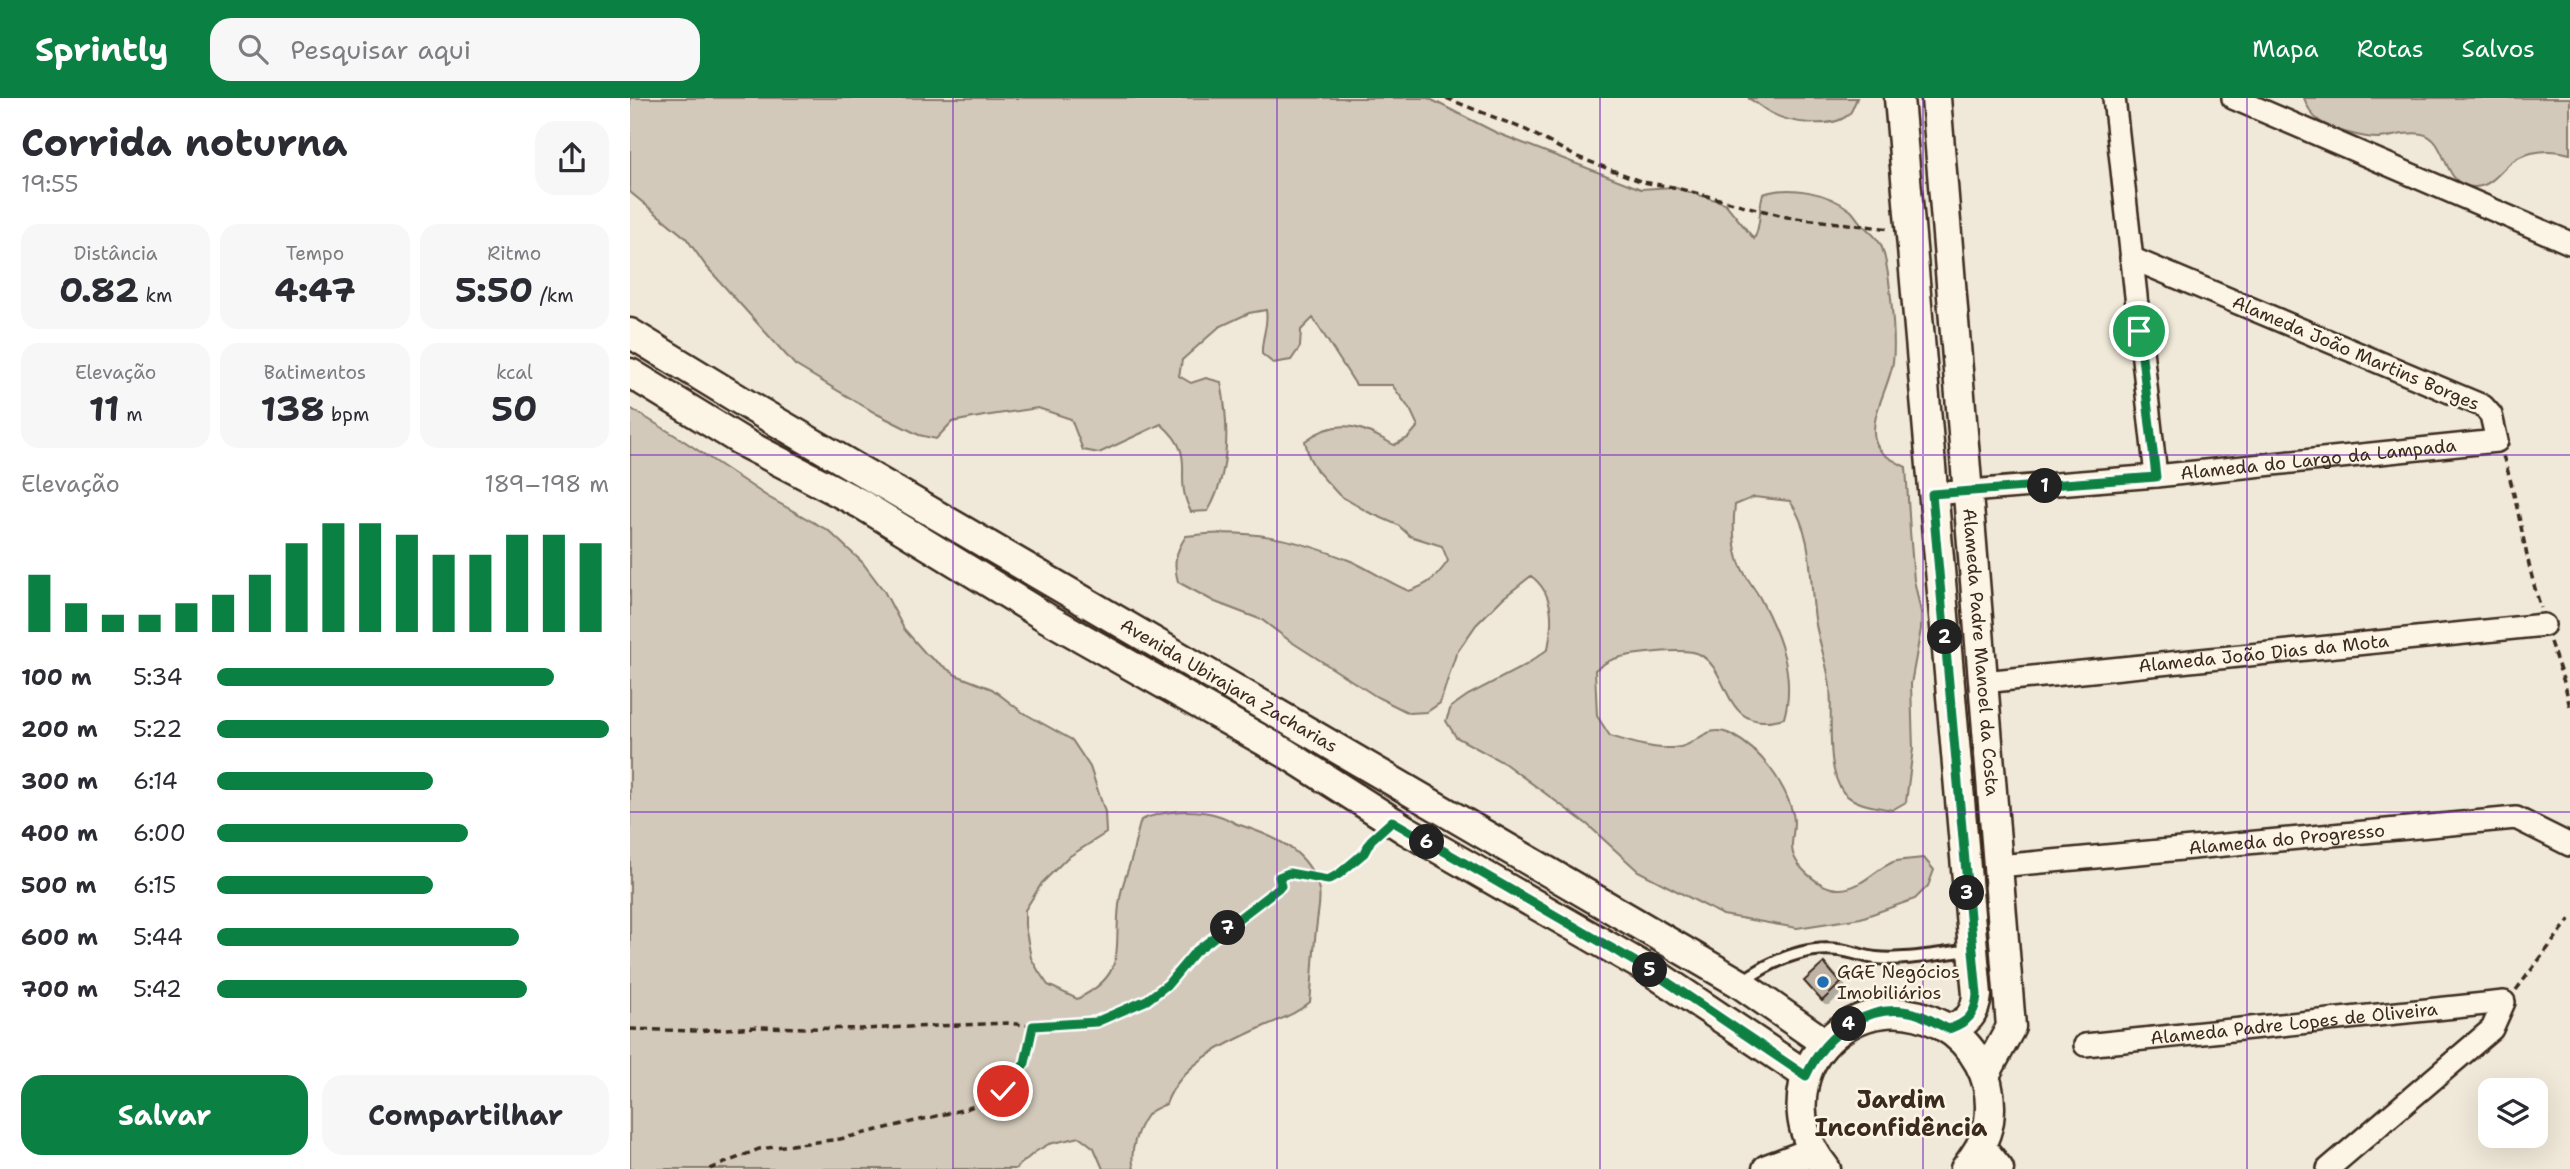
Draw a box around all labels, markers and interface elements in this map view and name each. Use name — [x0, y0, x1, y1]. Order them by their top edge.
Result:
search box — [210, 18, 700, 81]
text: Sprintly — [35, 27, 168, 72]
icon: search — [234, 30, 272, 68]
text: Pesquisar aqui — [290, 32, 471, 67]
text: Mapa — [2252, 33, 2319, 65]
text: Rotas — [2357, 33, 2424, 65]
text: Salvos — [2462, 33, 2535, 65]
text: Corrida noturna — [21, 117, 348, 168]
button: share — [535, 121, 609, 195]
text: 19:55 — [21, 169, 79, 199]
text: Distância — [74, 241, 158, 266]
text: Tempo — [286, 241, 344, 266]
text: Ritmo — [487, 241, 541, 266]
text: 0.82 — [59, 266, 139, 313]
text: 4:47 — [274, 266, 356, 313]
text: 5:50 — [455, 266, 533, 313]
text: km — [139, 283, 172, 308]
text: /km — [533, 283, 574, 308]
street label: Alameda João Martins Borges — [2229, 290, 2483, 416]
pin — [2109, 301, 2169, 361]
icon: arrive — [2120, 312, 2158, 350]
text: Elevação — [75, 360, 156, 385]
text: Batimentos — [264, 360, 366, 385]
text: kcal — [496, 360, 533, 385]
text: 11 — [89, 385, 120, 432]
text: 138 — [261, 385, 325, 432]
text: 50 — [491, 385, 537, 432]
text: m — [120, 402, 143, 427]
text: bpm — [325, 402, 369, 427]
street label: Alameda do Largo da Lampada — [2179, 433, 2458, 485]
pin: 1 — [2028, 468, 2062, 504]
text: Elevação — [21, 469, 120, 499]
text: 189–198 m — [484, 469, 609, 499]
text: 1 — [2040, 473, 2049, 498]
street label: Alameda Padre Manoel da Costa — [1957, 507, 2004, 797]
street label: Avenida Ubirajara Zacharias — [1116, 613, 1342, 758]
pin: 2 — [1928, 620, 1962, 654]
text: 2 — [1938, 624, 1951, 649]
street label: Alameda João Dias da Mota — [2137, 629, 2390, 678]
text: 100 m — [21, 662, 92, 692]
text: 5:34 — [133, 662, 183, 692]
text: 200 m — [21, 714, 98, 744]
text: 5:22 — [133, 714, 182, 744]
text: 300 m — [21, 766, 98, 796]
text: 6:14 — [133, 766, 178, 796]
text: 400 m — [21, 818, 98, 848]
text: 6:00 — [133, 818, 186, 848]
street label: Alameda do Progresso — [2188, 818, 2386, 860]
pin: 6 — [1410, 824, 1444, 860]
text: 6 — [1420, 829, 1433, 854]
text: 500 m — [21, 870, 96, 900]
text: 6:15 — [133, 870, 176, 900]
pin: 3 — [1950, 876, 1984, 910]
text: 3 — [1960, 880, 1973, 905]
pin: 7 — [1210, 910, 1246, 946]
text: 7 — [1221, 915, 1234, 940]
text: 600 m — [21, 922, 98, 952]
text: 5:44 — [133, 922, 183, 952]
pin: 5 — [1632, 952, 1668, 988]
text: 5 — [1644, 957, 1655, 982]
place label: GGE Negócios Imobiliários — [1837, 960, 1960, 1005]
text: 700 m — [21, 974, 98, 1004]
text: 5:42 — [133, 974, 182, 1004]
marker: GGE Negócios Imobiliários — [1815, 974, 1831, 990]
street label: Alameda Padre Lopes de Oliveira — [2149, 997, 2439, 1050]
pin: 4 — [1832, 1006, 1866, 1042]
text: 4 — [1842, 1011, 1855, 1036]
pin — [973, 1061, 1033, 1121]
icon: check — [984, 1072, 1022, 1110]
button: Salvar — [21, 1075, 308, 1155]
button: Compartilhar — [322, 1075, 609, 1155]
map controls — [2478, 1078, 2548, 1148]
button: layers — [2478, 1078, 2548, 1148]
district label: Jardim Inconfidência — [1815, 1084, 1988, 1144]

